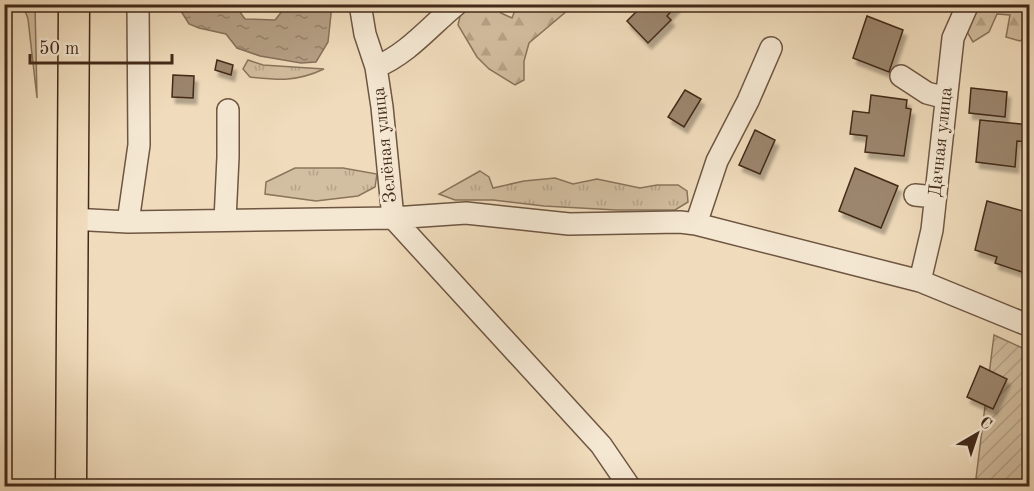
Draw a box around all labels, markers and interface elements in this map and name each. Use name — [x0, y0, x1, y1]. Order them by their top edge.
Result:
scale bar — [30, 27, 172, 65]
text: 50 m — [39, 40, 79, 58]
street label: Зелёная улица — [370, 86, 400, 204]
street label: Дачная улица — [926, 86, 956, 198]
north arrow — [947, 404, 1007, 464]
text: С — [976, 414, 994, 433]

